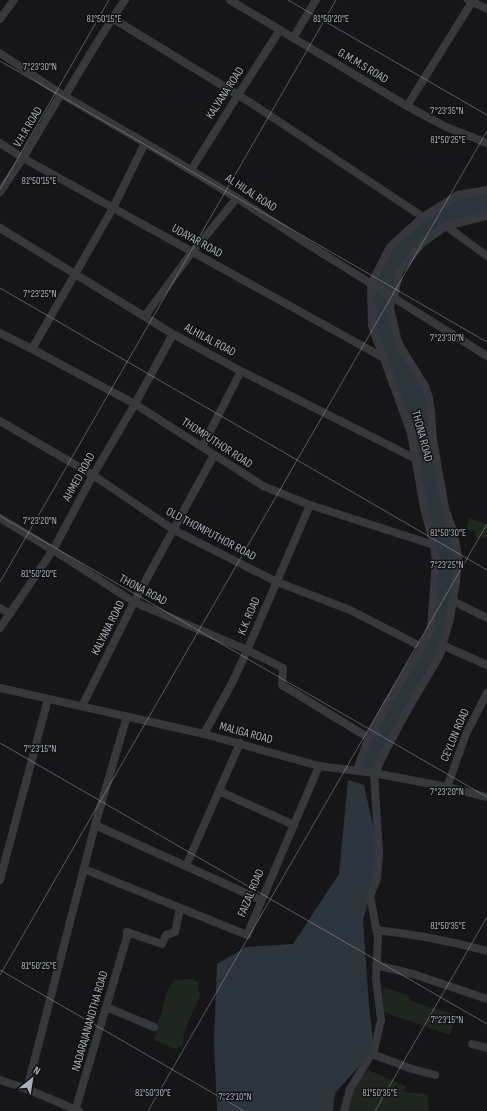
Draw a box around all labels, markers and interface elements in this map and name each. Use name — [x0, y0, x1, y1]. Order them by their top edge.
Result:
text: 81°50'15"E — [87, 13, 122, 25]
text: 81°50'20"E — [313, 13, 349, 25]
street label: G.M.M.S ROAD — [335, 45, 391, 87]
text: 7°23'30"N — [23, 61, 57, 73]
street label: KALYANA ROAD — [203, 64, 248, 122]
street label: V.H.R ROAD — [10, 104, 46, 150]
text: 7°23'35"N — [430, 105, 464, 117]
text: 81°50'25"E — [430, 134, 466, 146]
street label: AL HILAL ROAD — [222, 170, 280, 215]
text: 81°50'15"E — [22, 175, 57, 187]
street label: UDAYAR ROAD — [169, 221, 225, 261]
text: 7°23'25"N — [23, 288, 57, 300]
street label: ALHILAL ROAD — [181, 320, 239, 360]
text: 7°23'30"N — [430, 332, 464, 344]
street label: THONA ROAD — [408, 409, 436, 463]
street label: THOMPUTHOR ROAD — [179, 414, 255, 472]
street label: AHMED ROAD — [59, 450, 99, 505]
street label: OLD THOMPUTHOR ROAD — [163, 504, 259, 564]
text: 7°23'20"N — [23, 515, 57, 527]
text: 81°50'30"E — [430, 527, 466, 539]
text: 7°23'25"N — [430, 559, 464, 571]
text: 81°50'20"E — [21, 568, 57, 580]
street label: THONA ROAD — [116, 571, 170, 609]
street label: K.K. ROAD — [234, 595, 264, 637]
street label: KALYANA ROAD — [88, 598, 128, 658]
street label: CEYLON ROAD — [437, 706, 473, 764]
street label: MALIGA ROAD — [218, 719, 274, 747]
text: 7°23'15"N — [24, 743, 56, 755]
text: 7°23'20"N — [430, 786, 464, 798]
street label: FAIZAL ROAD — [234, 867, 268, 919]
text: 81°50'35"E — [430, 920, 466, 932]
text: 81°50'25"E — [21, 960, 57, 972]
street label: NADARAJANANDTHA ROAD — [68, 969, 112, 1073]
text: 7°23'15"N — [431, 1014, 463, 1026]
north arrow — [12, 1059, 52, 1099]
text: N — [31, 1064, 43, 1078]
text: 81°50'30"E — [135, 1087, 171, 1099]
text: 81°50'35"E — [362, 1087, 398, 1099]
text: 7°23'10"N — [218, 1091, 252, 1103]

